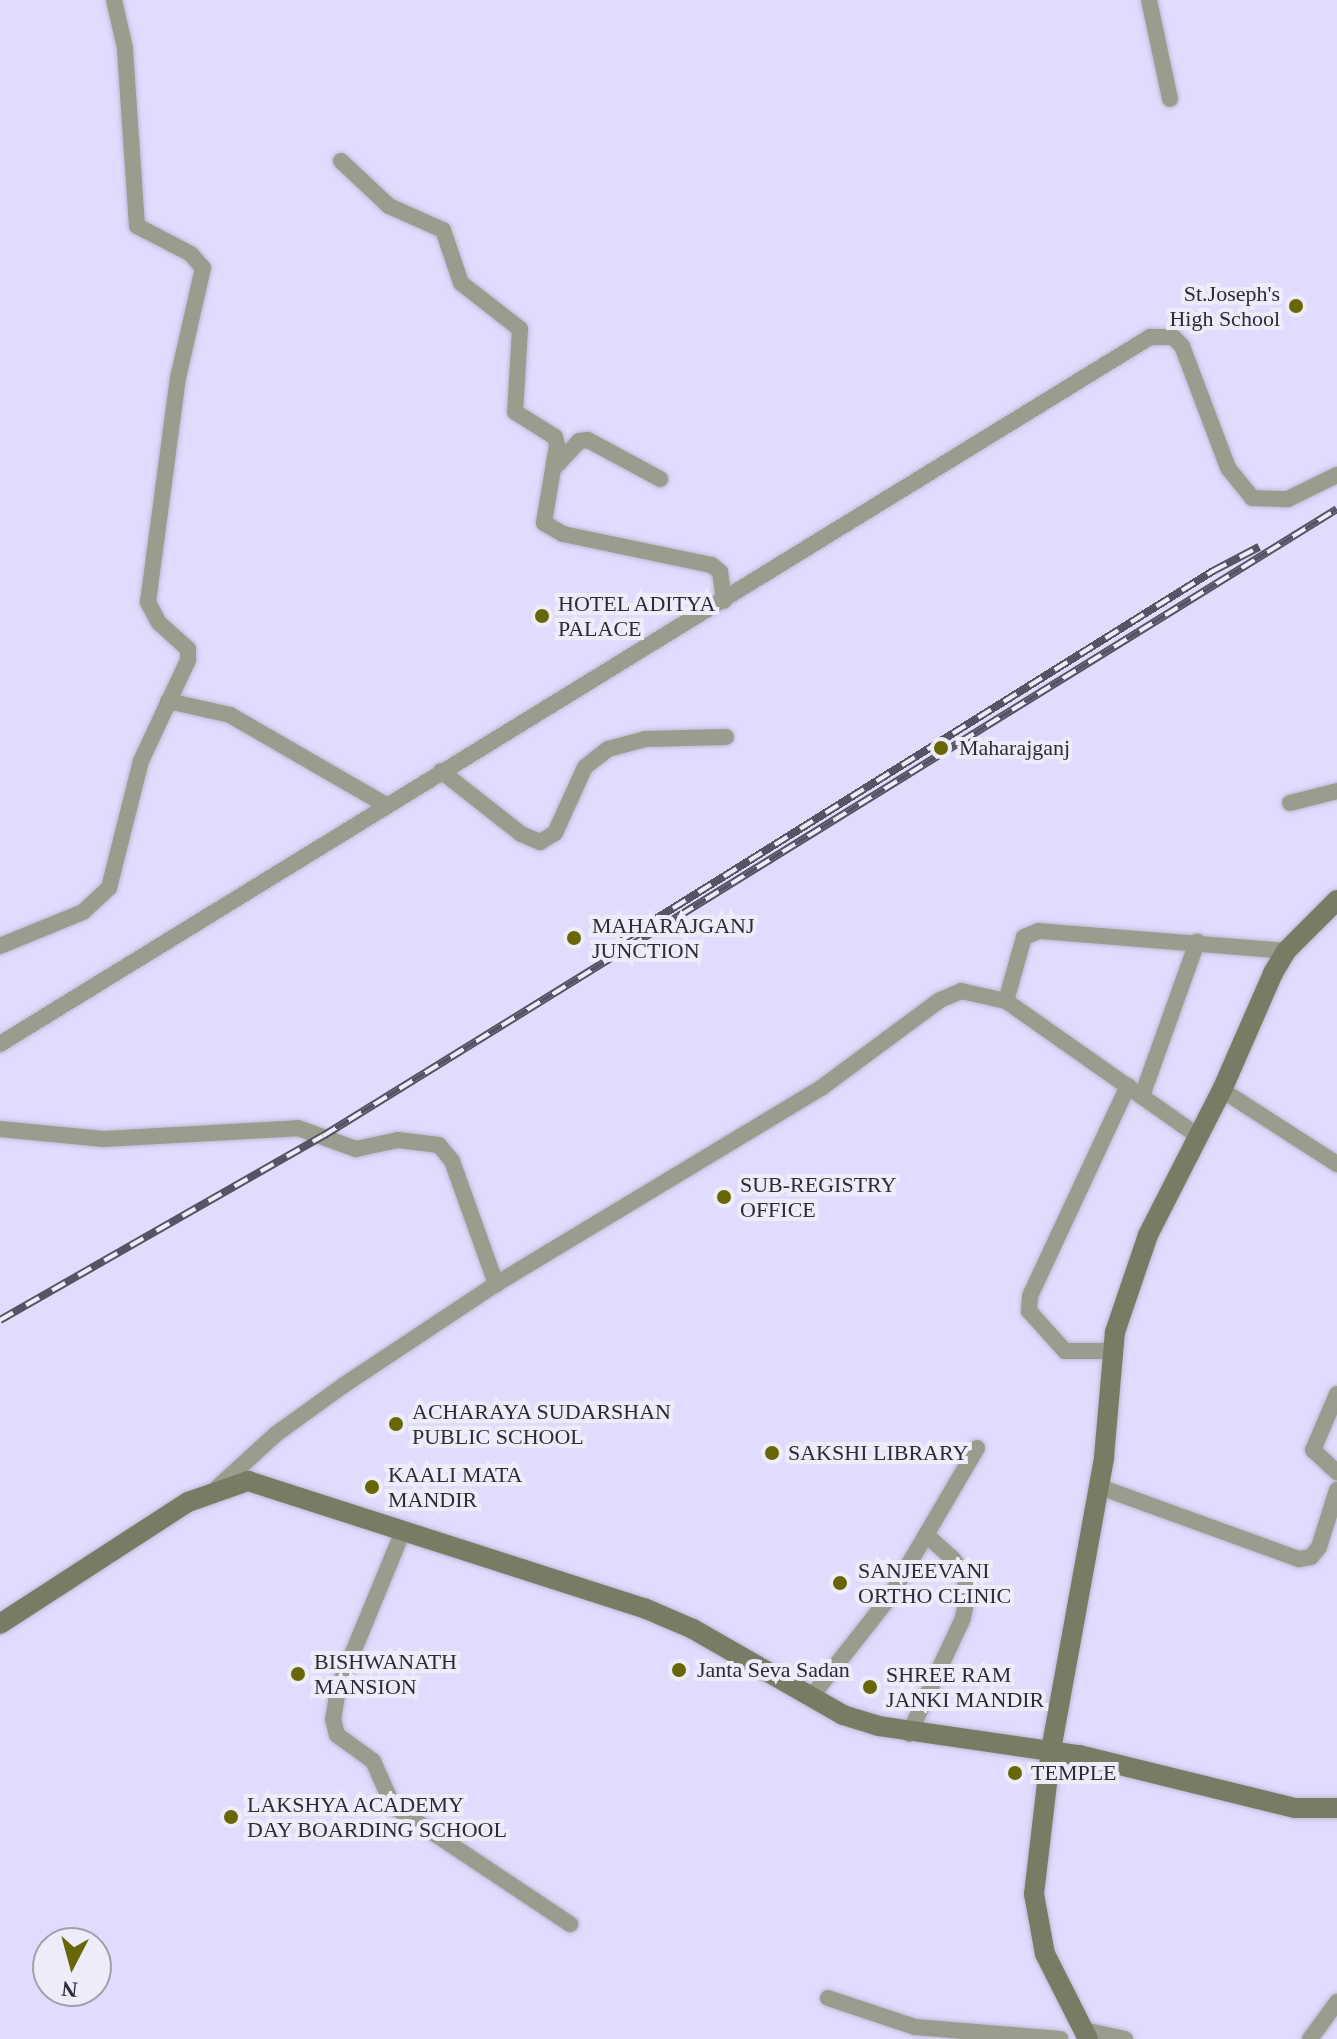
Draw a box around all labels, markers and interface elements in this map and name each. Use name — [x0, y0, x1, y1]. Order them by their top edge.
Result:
place label: St.Joseph's High School — [1169, 280, 1280, 332]
marker: St.Joseph's High School — [1287, 297, 1305, 315]
place label: HOTEL ADITYA PALACE — [558, 590, 717, 642]
marker: HOTEL ADITYA PALACE — [533, 607, 551, 625]
place label: Maharajganj — [959, 735, 1070, 761]
marker: Maharajganj — [930, 737, 952, 759]
place label: MAHARAJGANJ JUNCTION — [592, 912, 755, 964]
marker: MAHARAJGANJ JUNCTION — [563, 927, 585, 949]
place label: SUB-REGISTRY OFFICE — [740, 1171, 896, 1222]
marker: SUB-REGISTRY OFFICE — [715, 1188, 733, 1206]
place label: ACHARAYA SUDARSHAN PUBLIC SCHOOL — [412, 1398, 672, 1450]
marker: ACHARAYA SUDARSHAN PUBLIC SCHOOL — [387, 1415, 405, 1433]
place label: SAKSHI LIBRARY — [788, 1440, 968, 1466]
marker: SAKSHI LIBRARY — [763, 1444, 781, 1462]
place label: KAALI MATA MANDIR — [388, 1461, 523, 1512]
marker: KAALI MATA MANDIR — [363, 1478, 381, 1496]
place label: SANJEEVANI ORTHO CLINIC — [858, 1557, 1011, 1608]
marker: SANJEEVANI ORTHO CLINIC — [829, 1572, 851, 1594]
place label: BISHWANATH MANSION — [314, 1648, 457, 1700]
place label: Janta Seva Sadan — [697, 1657, 850, 1683]
marker: Janta Seva Sadan — [668, 1659, 690, 1681]
place label: SHREE RAM JANKI MANDIR — [886, 1661, 1044, 1712]
marker: BISHWANATH MANSION — [289, 1665, 307, 1683]
marker: SHREE RAM JANKI MANDIR — [861, 1678, 879, 1696]
place label: TEMPLE — [1031, 1760, 1117, 1786]
marker: TEMPLE — [1006, 1764, 1024, 1782]
place label: LAKSHYA ACADEMY DAY BOARDING SCHOOL — [247, 1791, 508, 1842]
marker: LAKSHYA ACADEMY DAY BOARDING SCHOOL — [222, 1808, 240, 1826]
north arrow — [32, 1927, 112, 2007]
text: N — [60, 1976, 79, 2003]

